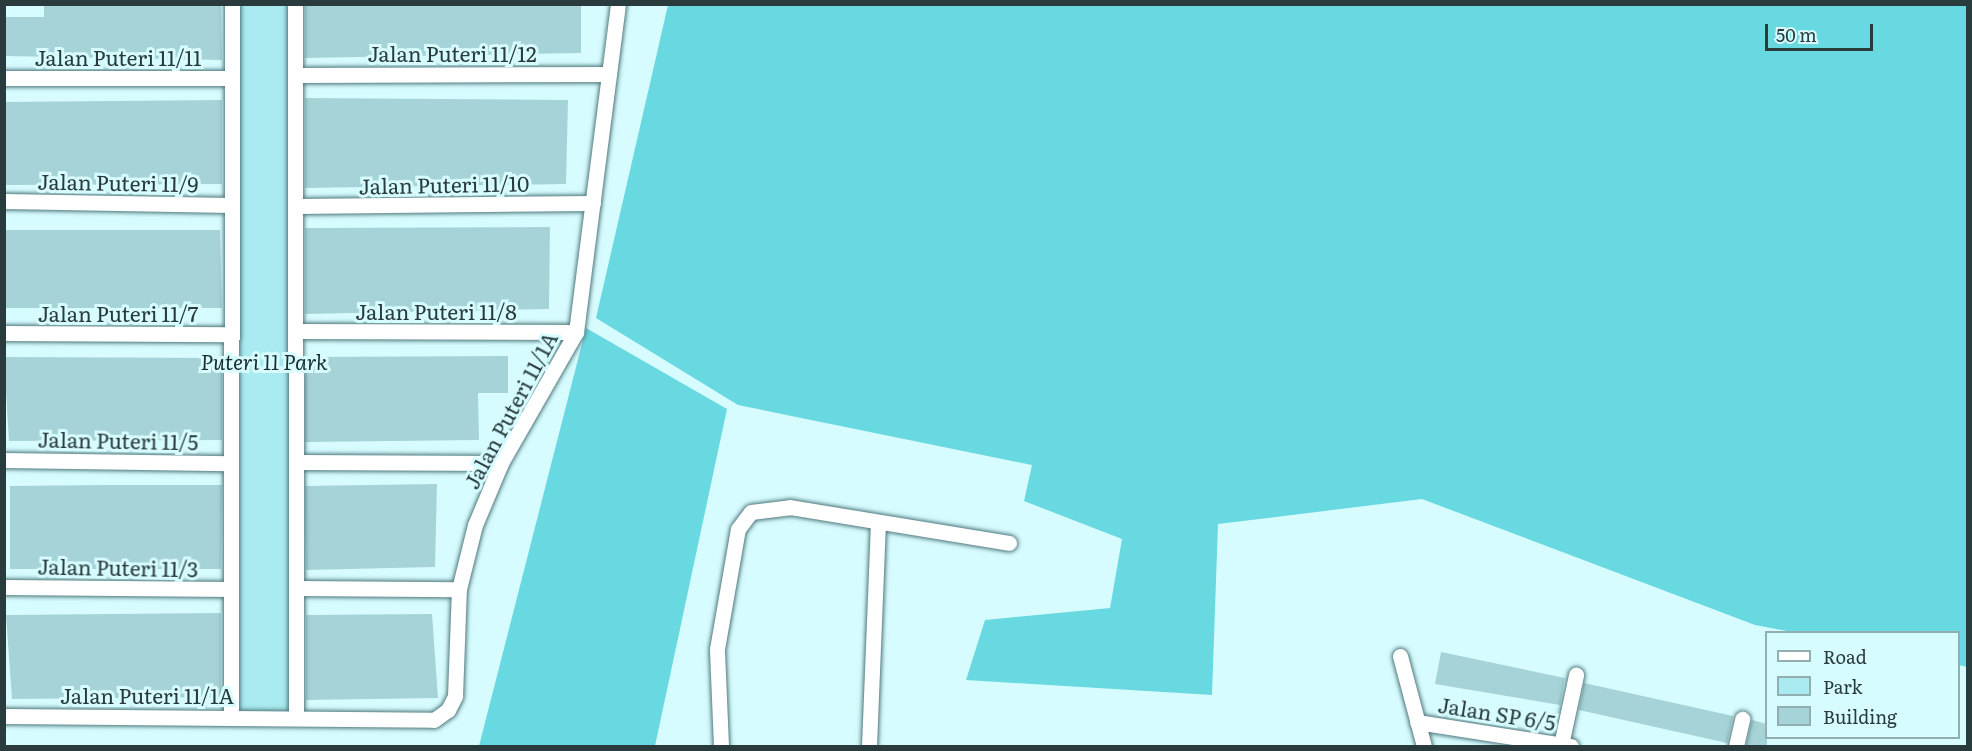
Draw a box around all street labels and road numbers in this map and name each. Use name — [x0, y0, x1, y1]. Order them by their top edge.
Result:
street label: Jalan Puteri 11/12 — [367, 40, 537, 66]
street label: Jalan Puteri 11/11 — [34, 44, 202, 70]
street label: Jalan Puteri 11/9 — [37, 168, 199, 196]
street label: Jalan Puteri 11/10 — [358, 170, 530, 198]
street label: Jalan Puteri 11/8 — [355, 298, 517, 324]
street label: Jalan Puteri 11/7 — [38, 300, 198, 326]
street label: Jalan Puteri 11/1A — [458, 327, 562, 493]
street label: Jalan Puteri 11/5 — [37, 426, 199, 454]
street label: Jalan Puteri 11/3 — [37, 553, 199, 581]
street label: Jalan Puteri 11/1A — [60, 682, 234, 708]
street label: Jalan SP 6/5 — [1436, 691, 1558, 735]

